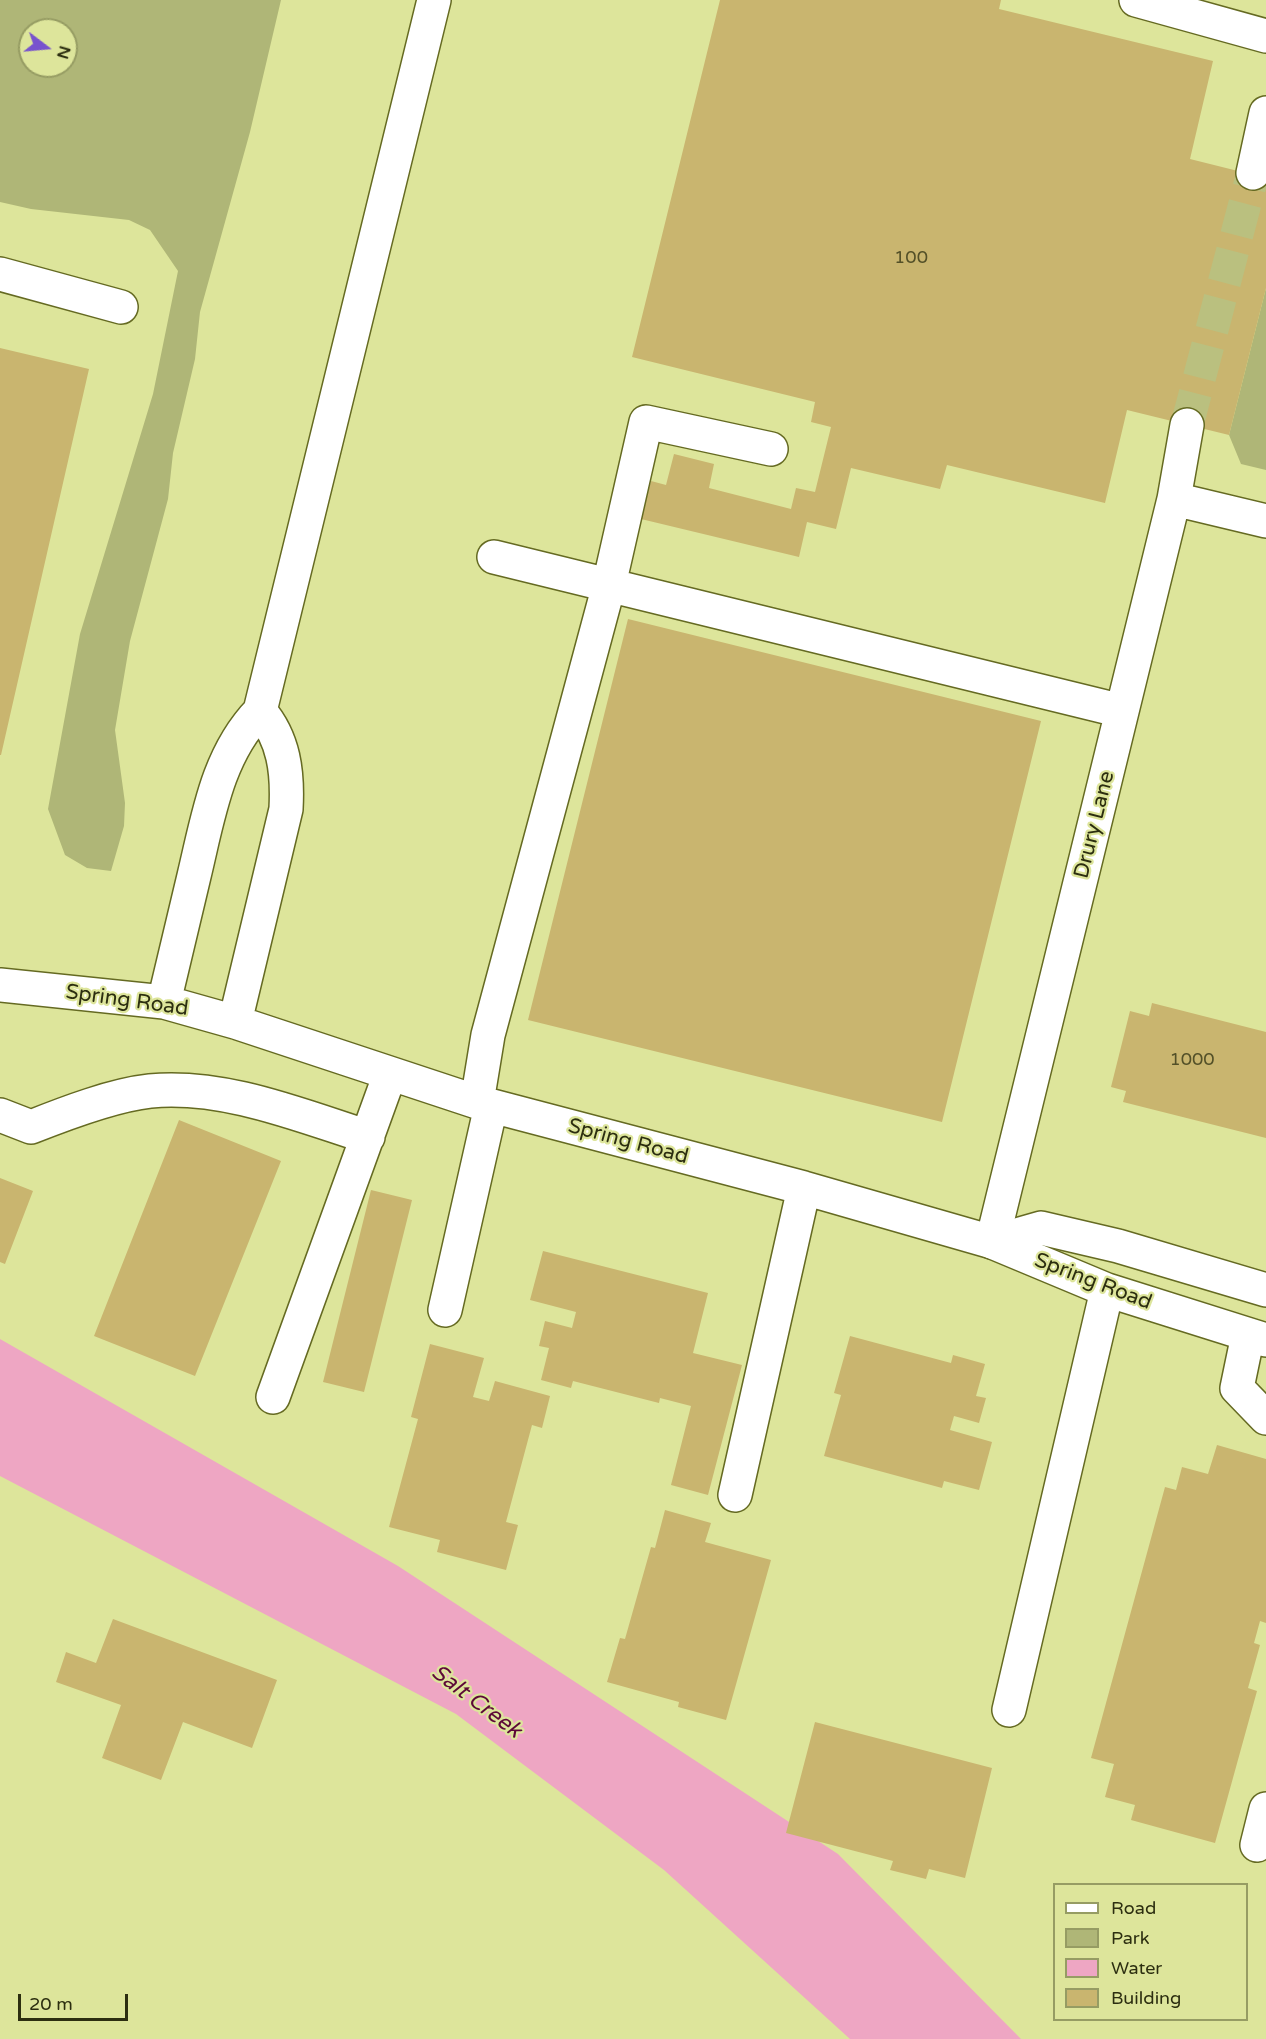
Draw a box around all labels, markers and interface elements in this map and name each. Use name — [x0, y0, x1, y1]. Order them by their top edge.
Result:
north arrow — [18, 18, 78, 78]
text: N — [52, 43, 75, 61]
house number: 100 — [894, 247, 928, 269]
street label: Drury Lane — [1069, 769, 1121, 881]
street label: Spring Road — [64, 980, 190, 1022]
house number: 1000 — [1169, 1049, 1215, 1071]
street label: Spring Road — [565, 1114, 691, 1170]
street label: Spring Road — [1031, 1248, 1155, 1316]
water label: Salt Creek — [426, 1660, 526, 1744]
legend — [1053, 1883, 1248, 2021]
text: Road — [1111, 1897, 1156, 1919]
text: Park — [1111, 1927, 1149, 1949]
text: Water — [1111, 1957, 1162, 1979]
scale bar — [21, 1982, 130, 2020]
text: Building — [1111, 1987, 1181, 2009]
text: 20 m — [29, 1993, 73, 2015]

